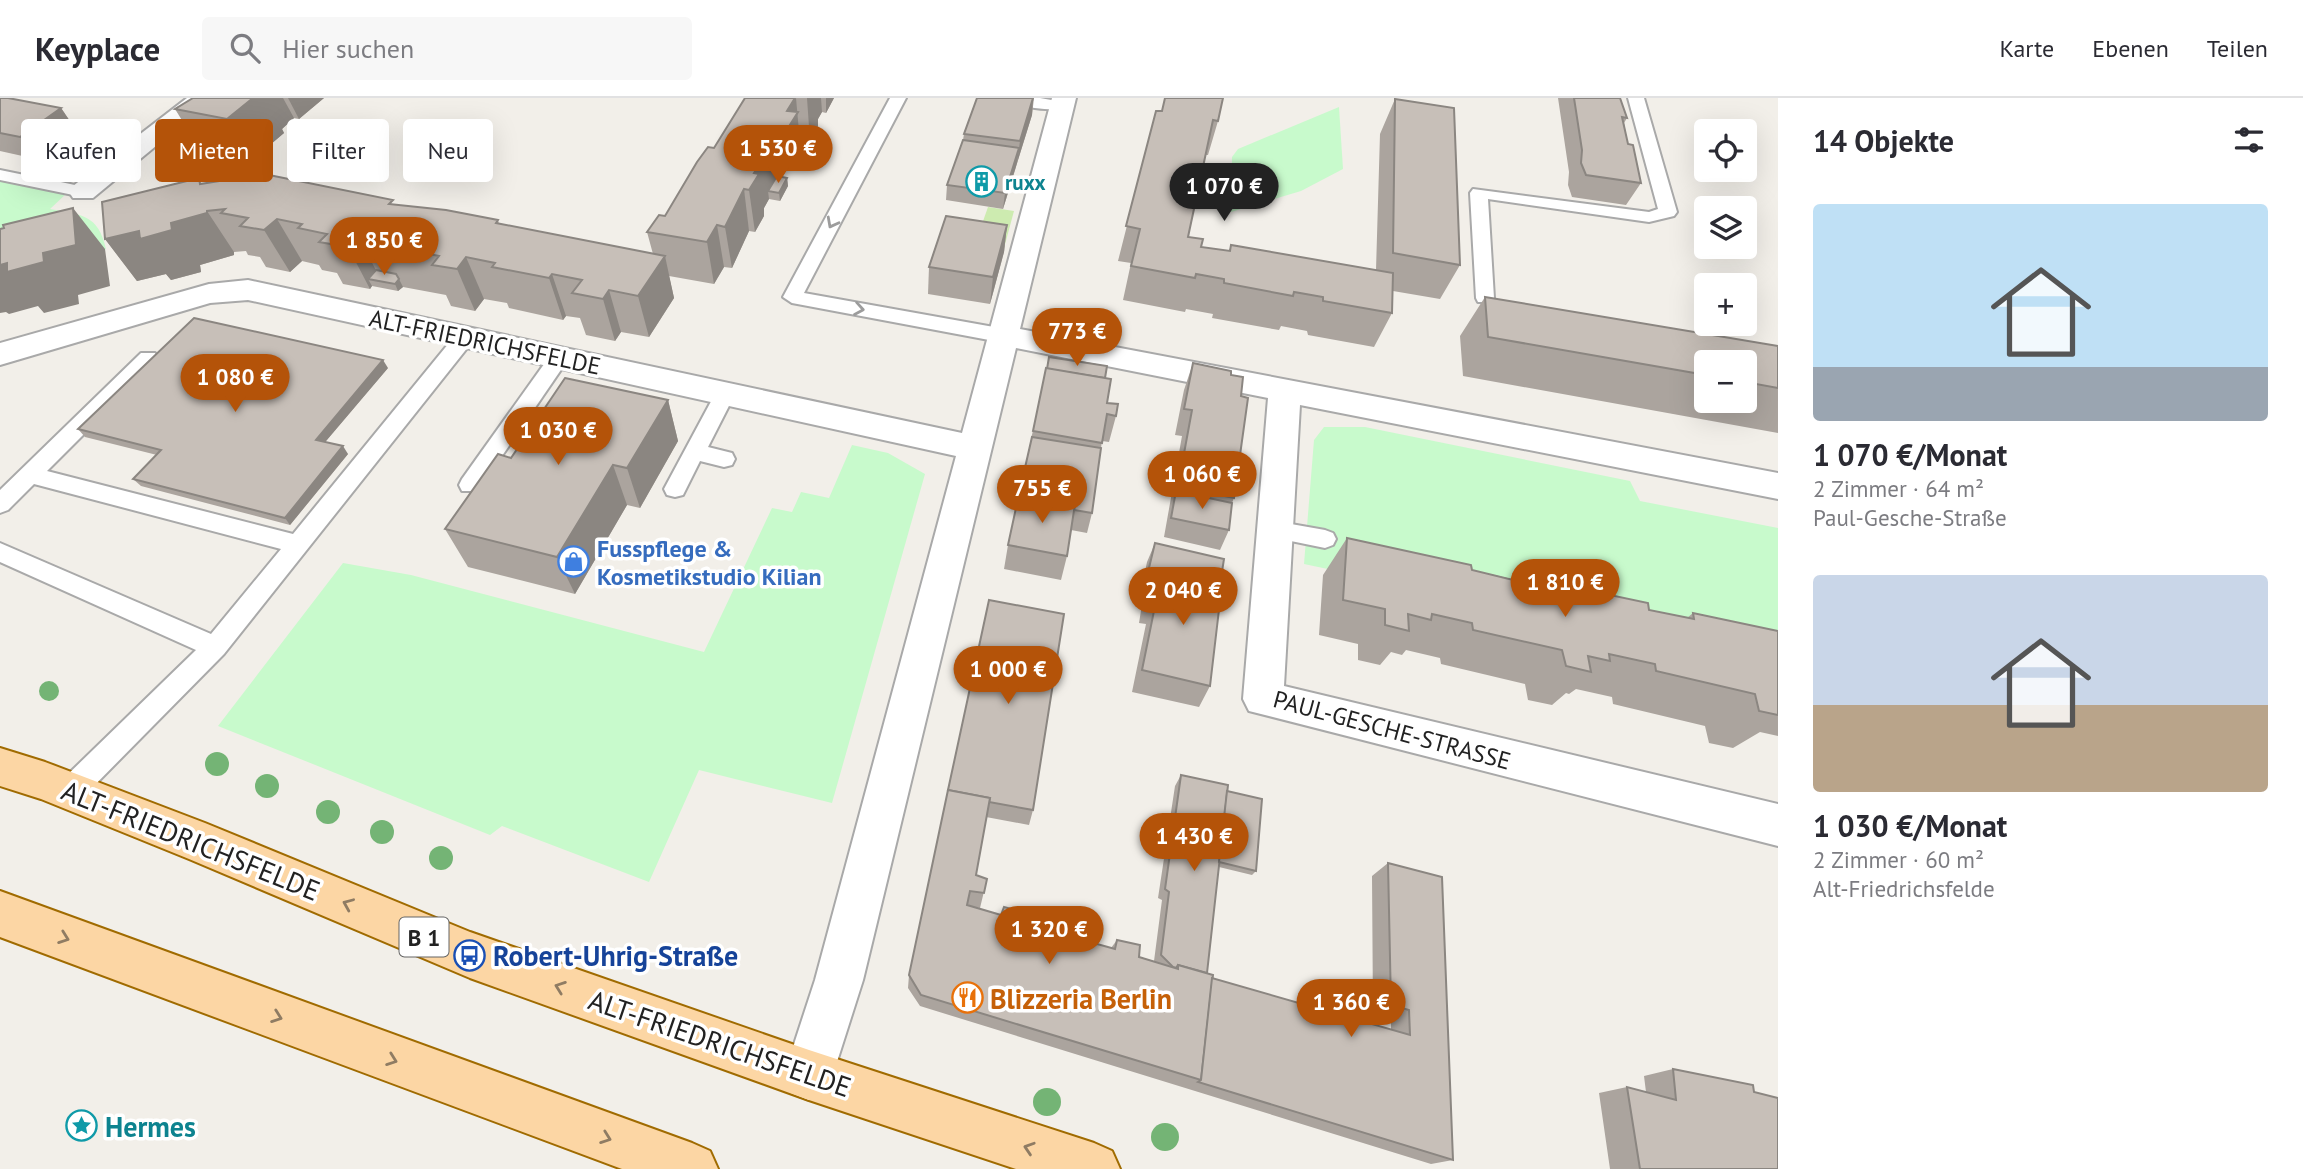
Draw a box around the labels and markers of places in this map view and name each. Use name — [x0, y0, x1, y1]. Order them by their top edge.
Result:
pin: 1 530 € — [713, 126, 843, 185]
pin: 1 070 € — [1159, 164, 1289, 223]
building icon: ruxx — [965, 165, 999, 199]
place label: ruxx — [1005, 169, 1046, 196]
pin: 1 850 € — [319, 218, 449, 277]
pin: 773 € — [1028, 308, 1126, 368]
pin: 1 080 € — [170, 354, 300, 414]
pin: 1 030 € — [493, 408, 623, 467]
pin: 1 060 € — [1137, 452, 1267, 511]
pin: 755 € — [993, 466, 1091, 525]
place label: Fusspflege & Kosmetikstudio Kilian — [597, 533, 821, 592]
shop icon: Fusspflege & Kosmetikstudio Kilian — [557, 545, 591, 579]
pin: 1 810 € — [1500, 560, 1630, 619]
pin: 2 040 € — [1118, 568, 1248, 627]
pin: 1 000 € — [943, 646, 1073, 706]
pin: 1 430 € — [1129, 814, 1259, 873]
pin: 1 320 € — [984, 906, 1114, 966]
place label: Robert-Uhrig-Straße — [493, 937, 738, 974]
bus stop icon: Robert-Uhrig-Straße — [453, 938, 487, 972]
pin: 1 360 € — [1286, 979, 1416, 1039]
place label: Blizzeria Berlin — [990, 980, 1172, 1017]
restaurant icon: Blizzeria Berlin — [950, 981, 984, 1015]
place label: Hermes — [105, 1108, 196, 1145]
place icon: Hermes — [65, 1109, 99, 1143]

